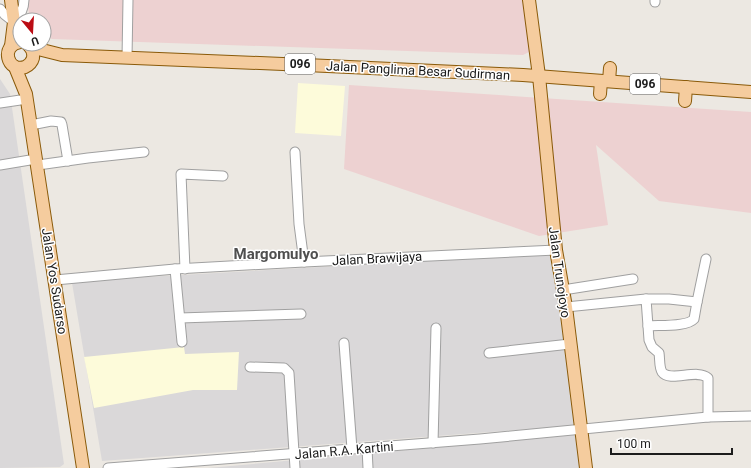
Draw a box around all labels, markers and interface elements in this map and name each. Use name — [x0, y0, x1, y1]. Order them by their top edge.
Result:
north arrow — [12, 12, 52, 52]
text: U — [29, 34, 40, 48]
road number: 096 — [285, 54, 315, 74]
street label: Jalan Panglima Besar Sudirman — [325, 58, 510, 83]
road number: 096 — [630, 74, 660, 94]
street label: Jalan Trunojoyo — [546, 225, 573, 319]
street label: Jalan Yos Sudarso — [39, 227, 70, 335]
district label: Margomulyo — [234, 245, 318, 263]
street label: Jalan Brawijaya — [332, 249, 423, 268]
scale bar — [611, 430, 732, 456]
text: 100 m — [617, 437, 651, 451]
street label: Jalan R.A. Kartini — [294, 439, 394, 462]

